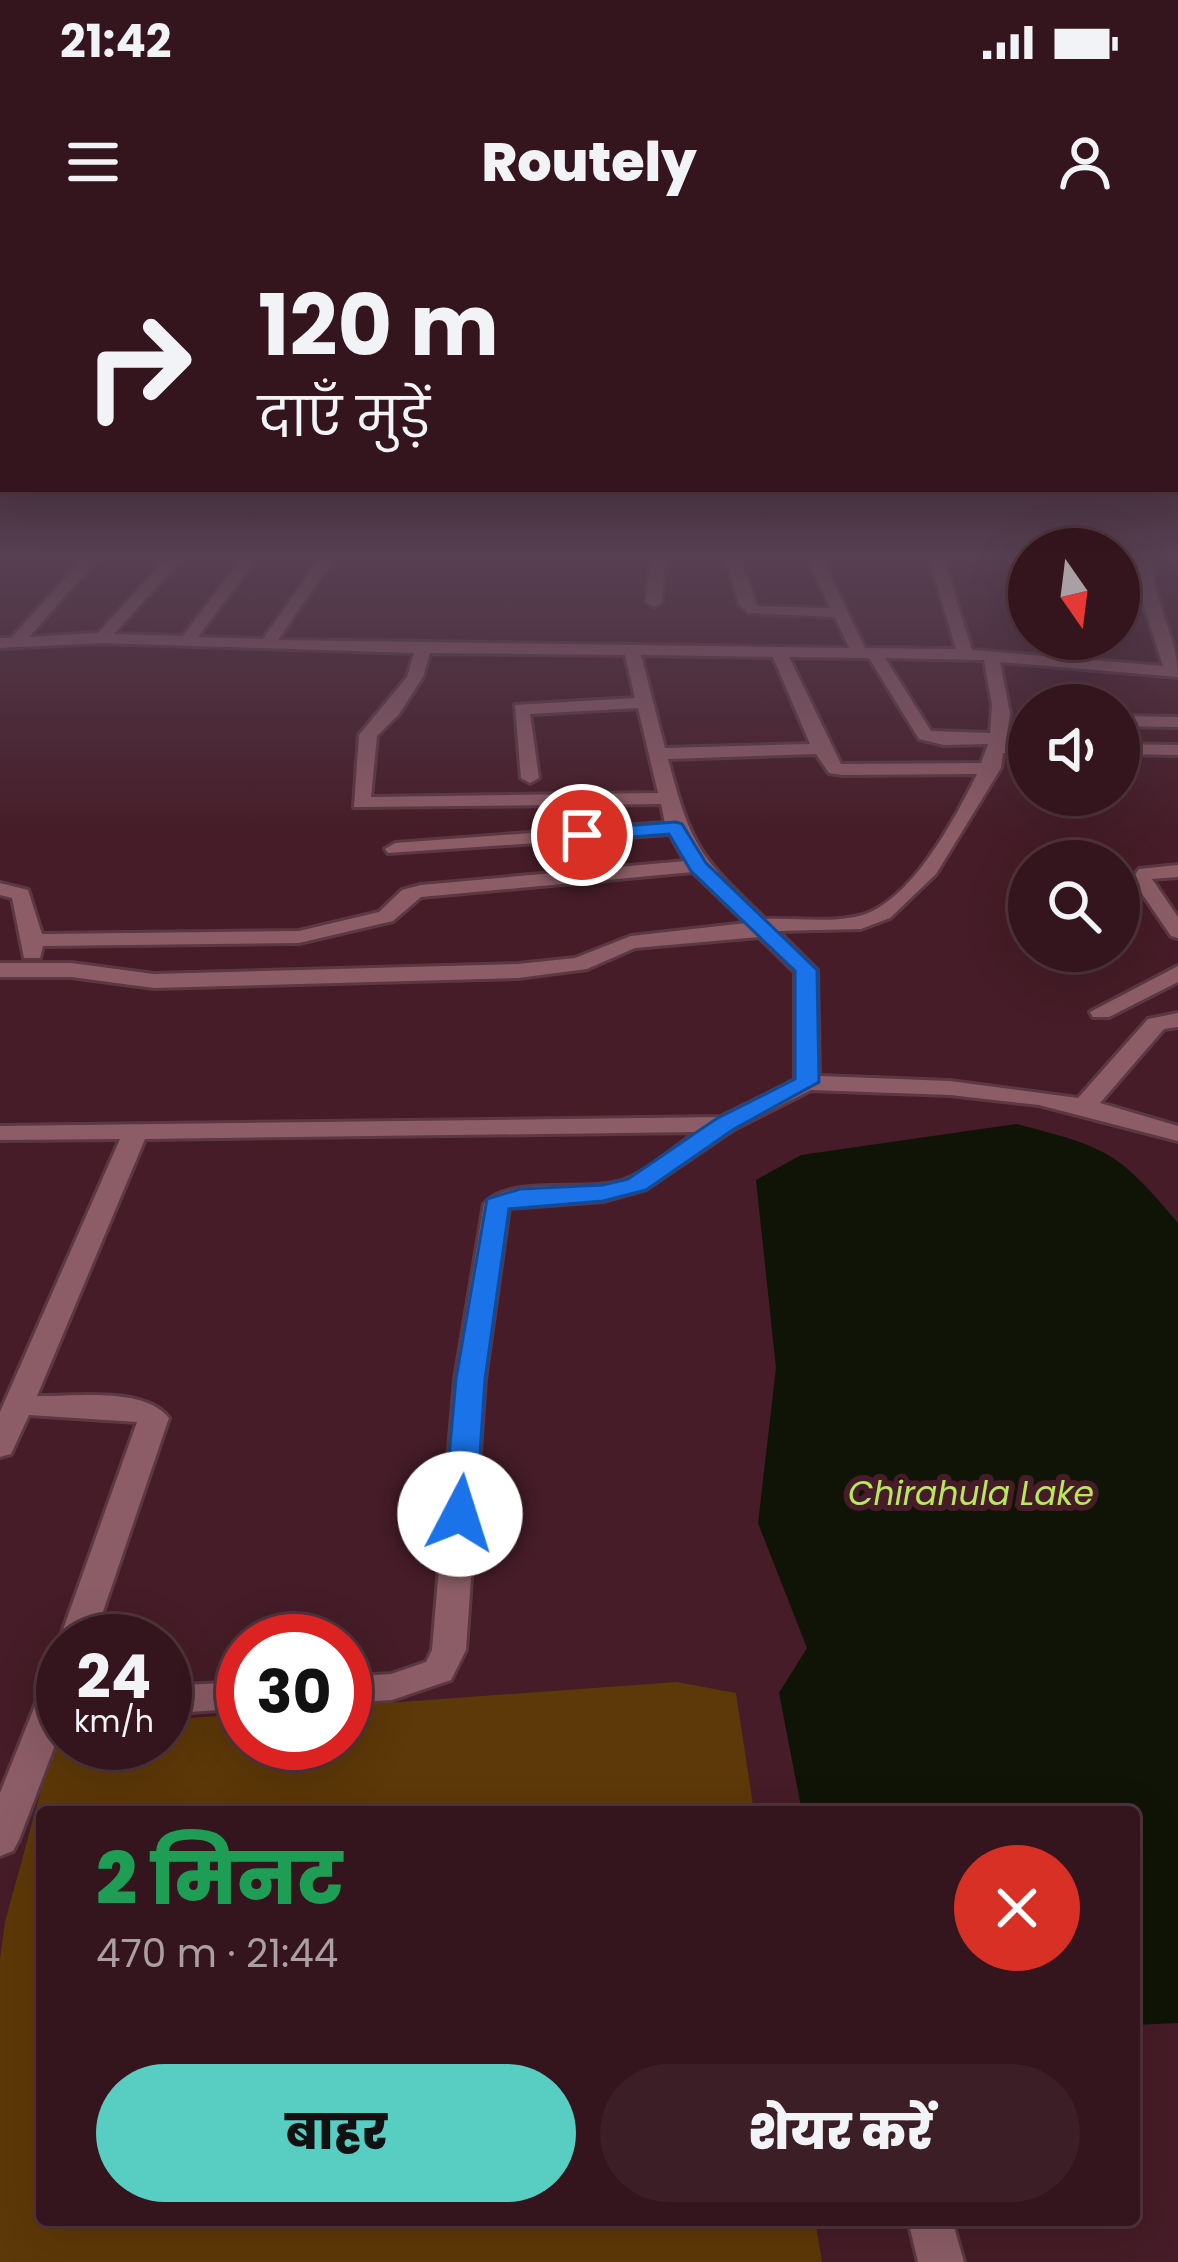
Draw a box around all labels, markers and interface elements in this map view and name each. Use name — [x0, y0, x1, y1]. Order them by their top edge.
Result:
text: 21:42 — [60, 10, 172, 73]
text: Routely — [481, 124, 697, 200]
icon: menu — [60, 129, 126, 195]
icon: person — [1052, 129, 1118, 195]
text: 120 m — [258, 267, 499, 384]
icon: right — [60, 288, 216, 444]
text: दाएँ मुड़ें — [258, 379, 430, 455]
north arrow — [1008, 528, 1140, 660]
map controls — [1008, 528, 1140, 972]
button: sound — [1008, 684, 1140, 816]
pin — [531, 784, 633, 886]
icon: arrive — [549, 802, 615, 868]
button: search — [1008, 840, 1140, 972]
position arrow — [397, 1451, 523, 1577]
water label: Chirahula Lake — [848, 1470, 1094, 1517]
speed limit sign: 30 — [216, 1614, 372, 1770]
text: 24 — [77, 1635, 151, 1719]
text: km/h — [74, 1700, 154, 1743]
text: 2 मिनट — [96, 1828, 343, 1929]
button: close — [954, 1845, 1080, 1971]
text: 470 m · 21:44 — [96, 1926, 338, 1981]
button: बाहर — [96, 2064, 576, 2202]
button: शेयर करें — [600, 2064, 1080, 2202]

